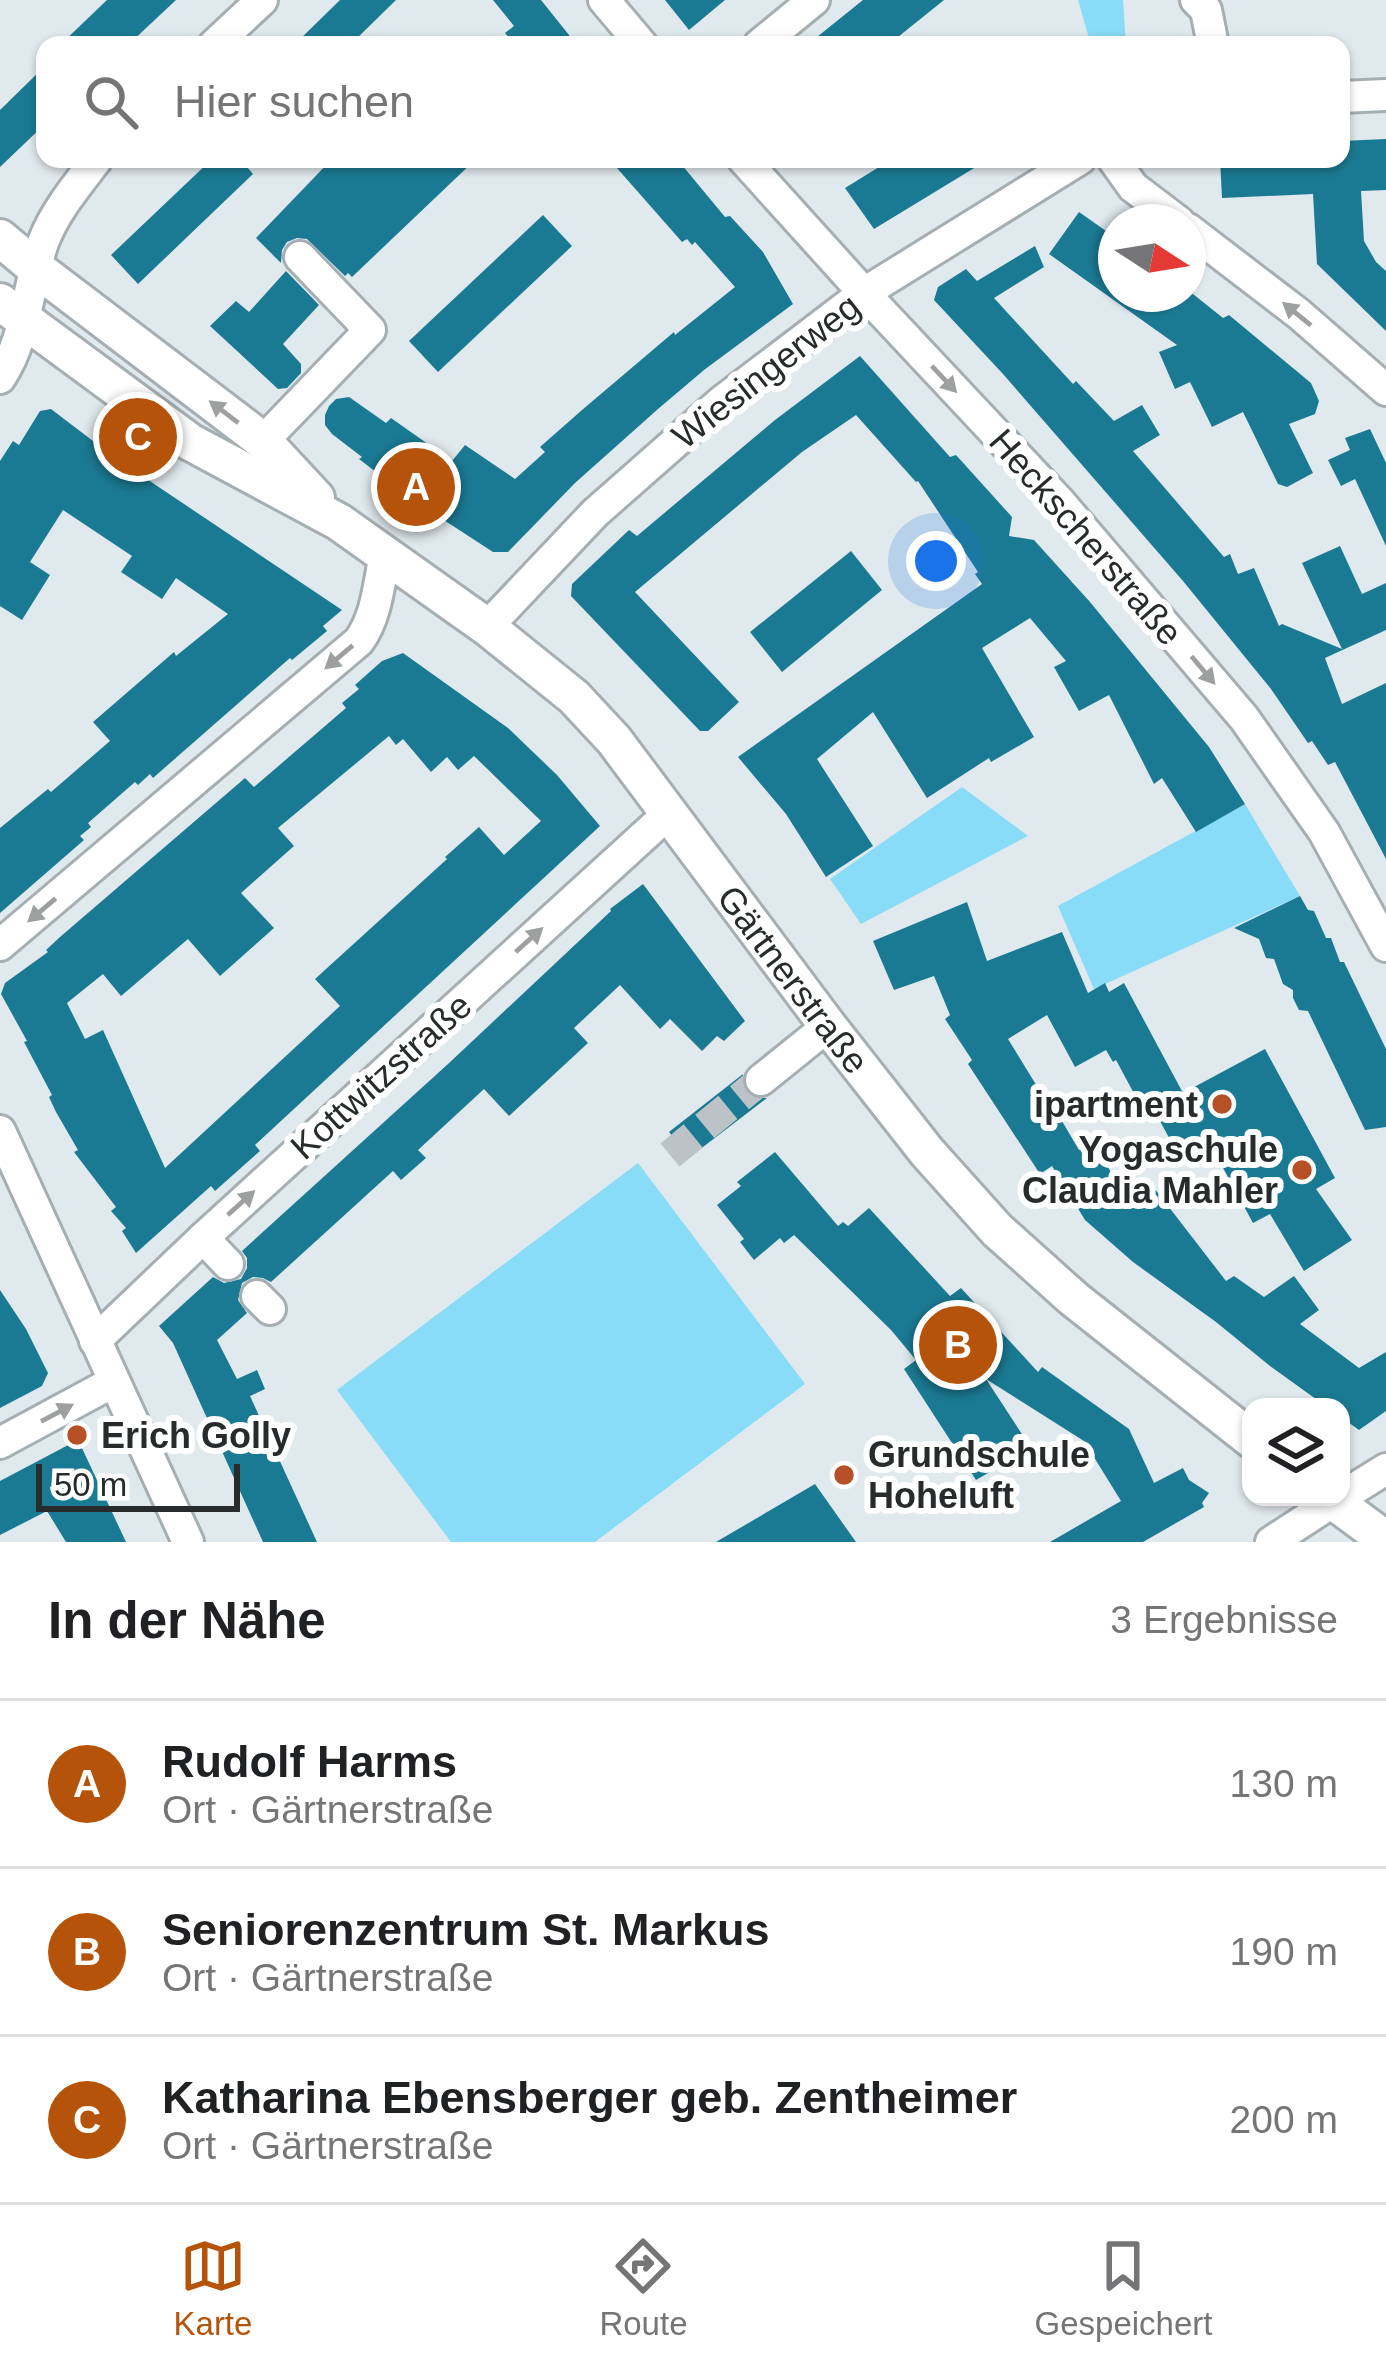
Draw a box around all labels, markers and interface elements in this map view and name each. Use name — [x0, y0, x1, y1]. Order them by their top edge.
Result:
search box — [36, 36, 1350, 168]
icon: search — [78, 69, 144, 135]
text: Hier suchen — [174, 76, 414, 127]
north arrow — [1098, 204, 1206, 312]
street label: Wiesingerweg — [664, 285, 868, 457]
one-way arrow — [1282, 302, 1313, 327]
one-way arrow — [930, 364, 957, 393]
pin: C — [99, 392, 177, 482]
one-way arrow — [209, 401, 240, 425]
street label: Heckscherstraße — [981, 421, 1191, 653]
pin: A — [377, 442, 455, 532]
your location — [906, 531, 966, 591]
one-way arrow — [324, 644, 354, 670]
one-way arrow — [1189, 655, 1216, 685]
street label: Gärtnerstraße — [710, 877, 877, 1081]
one-way arrow — [27, 896, 57, 922]
one-way arrow — [515, 927, 544, 954]
street label: Kottwitzstraße — [283, 984, 479, 1168]
place label: ipartment — [1034, 1084, 1198, 1125]
marker: ipartment — [1209, 1091, 1235, 1117]
place label: Yogaschule Claudia Mahler — [1022, 1129, 1278, 1211]
marker: Yogaschule Claudia Mahler — [1289, 1157, 1315, 1183]
one-way arrow — [227, 1190, 256, 1217]
pin: B — [919, 1300, 997, 1390]
map controls — [1242, 1398, 1350, 1506]
button: layers — [1242, 1398, 1350, 1506]
one-way arrow — [39, 1403, 74, 1424]
place label: Erich Golly — [101, 1415, 291, 1456]
marker: Erich Golly — [64, 1422, 90, 1448]
place label: Grundschule Hoheluft — [868, 1434, 1090, 1516]
scale bar — [36, 1458, 240, 1511]
marker: Grundschule Hoheluft — [831, 1462, 857, 1488]
text: 50 m — [54, 1466, 127, 1503]
text: In der Nähe — [48, 1592, 326, 1649]
text: 3 Ergebnisse — [1110, 1598, 1338, 1641]
text: Rudolf Harms — [162, 1736, 457, 1787]
text: A — [73, 1762, 101, 1805]
text: 130 m — [1230, 1762, 1338, 1805]
text: Ort · Gärtnerstraße — [162, 1788, 494, 1831]
text: Seniorenzentrum St. Markus — [162, 1904, 770, 1955]
text: B — [73, 1930, 101, 1973]
text: 190 m — [1230, 1930, 1338, 1973]
text: Ort · Gärtnerstraße — [162, 1956, 494, 1999]
text: Katharina Ebensberger geb. Zentheimer — [162, 2072, 1017, 2123]
text: C — [73, 2098, 101, 2141]
text: 200 m — [1230, 2098, 1338, 2141]
text: Ort · Gärtnerstraße — [162, 2124, 494, 2167]
tab: Karte — [174, 2233, 252, 2343]
tab: Route — [599, 2233, 687, 2343]
tab: Gespeichert — [1035, 2233, 1212, 2343]

